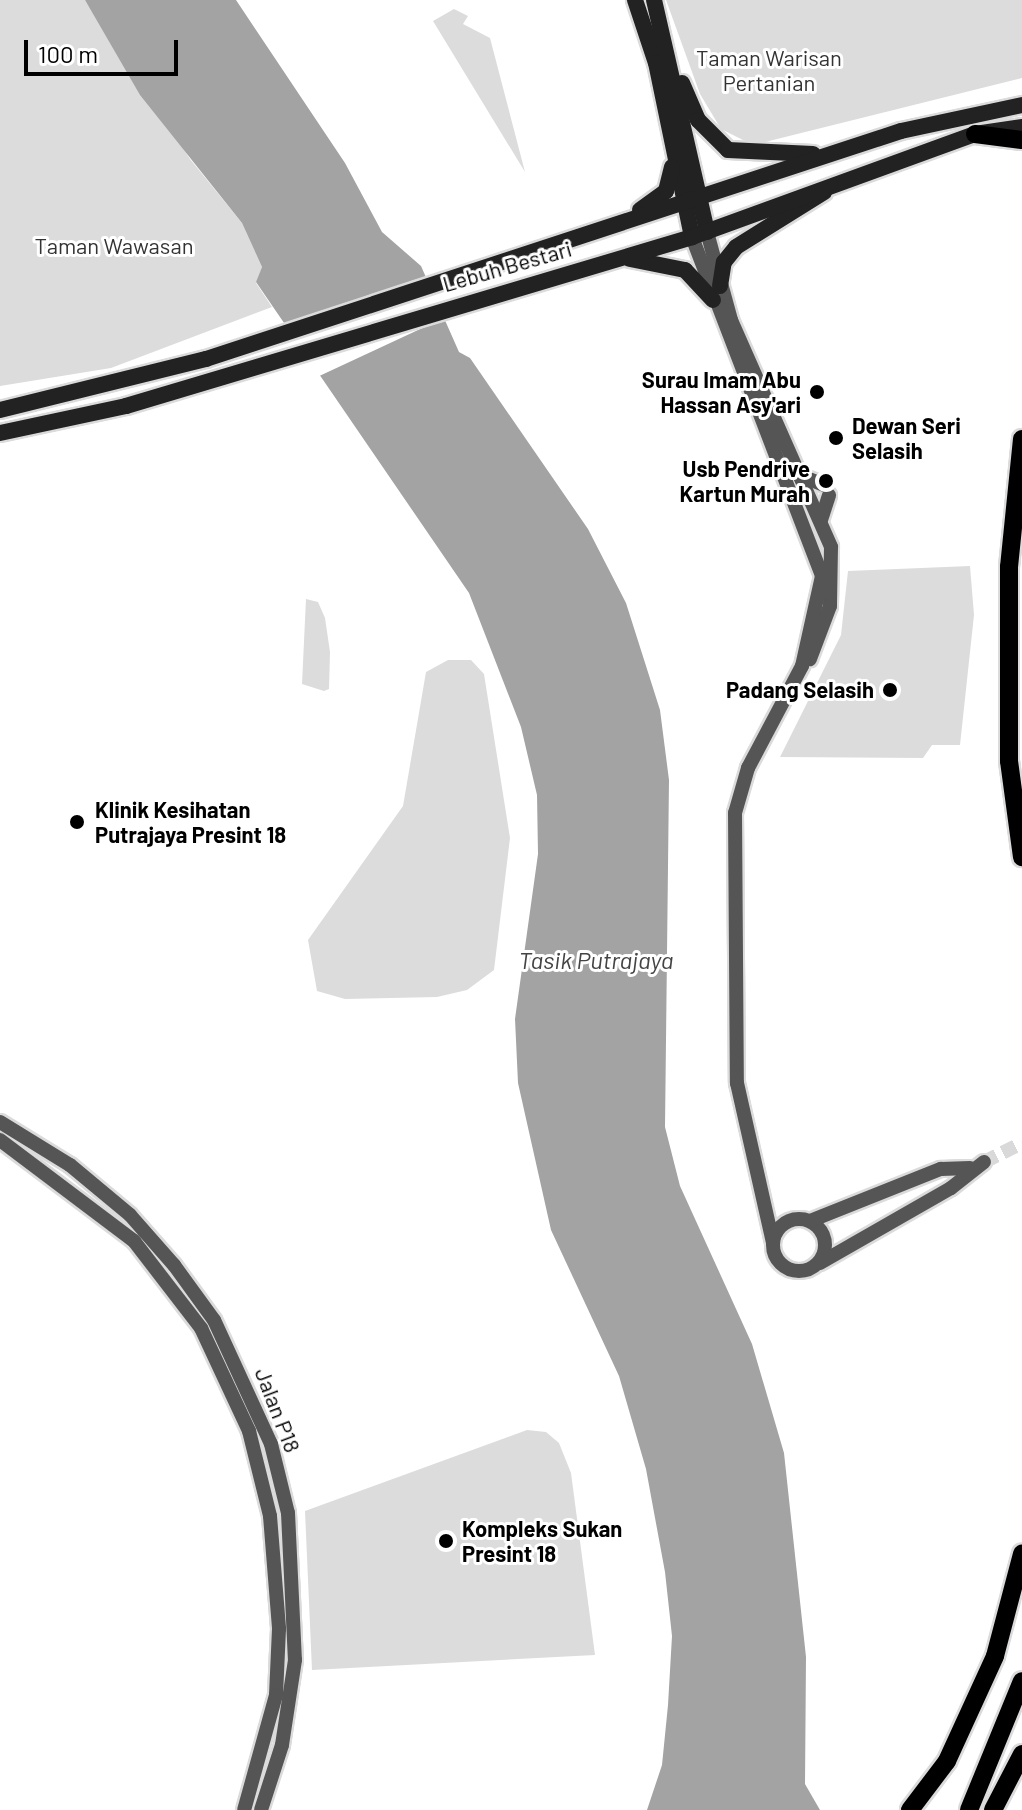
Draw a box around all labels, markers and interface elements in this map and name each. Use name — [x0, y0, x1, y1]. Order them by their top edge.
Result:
scale bar — [28, 24, 182, 74]
text: 100 m — [38, 39, 98, 68]
park label: Taman Warisan Pertanian — [696, 44, 842, 96]
park label: Taman Wawasan — [34, 233, 194, 259]
street label: Lebuh Bestari — [439, 235, 575, 297]
place label: Surau Imam Abu Hassan Asy'ari — [642, 366, 801, 418]
marker: Surau Imam Abu Hassan Asy'ari — [808, 383, 826, 401]
place label: Dewan Seri Selasih — [852, 412, 961, 464]
marker: Dewan Seri Selasih — [827, 429, 845, 447]
place label: Usb Pendrive Kartun Murah — [680, 455, 810, 506]
marker: Usb Pendrive Kartun Murah — [817, 472, 835, 490]
place label: Padang Selasih — [726, 677, 874, 703]
marker: Padang Selasih — [881, 681, 899, 699]
place label: Klinik Kesihatan Putrajaya Presint 18 — [95, 796, 286, 848]
marker: Klinik Kesihatan Putrajaya Presint 18 — [66, 811, 88, 833]
water label: Tasik Putrajaya — [519, 946, 673, 974]
street label: Jalan P18 — [250, 1364, 306, 1456]
place label: Kompleks Sukan Presint 18 — [462, 1515, 622, 1566]
marker: Kompleks Sukan Presint 18 — [437, 1532, 455, 1550]

